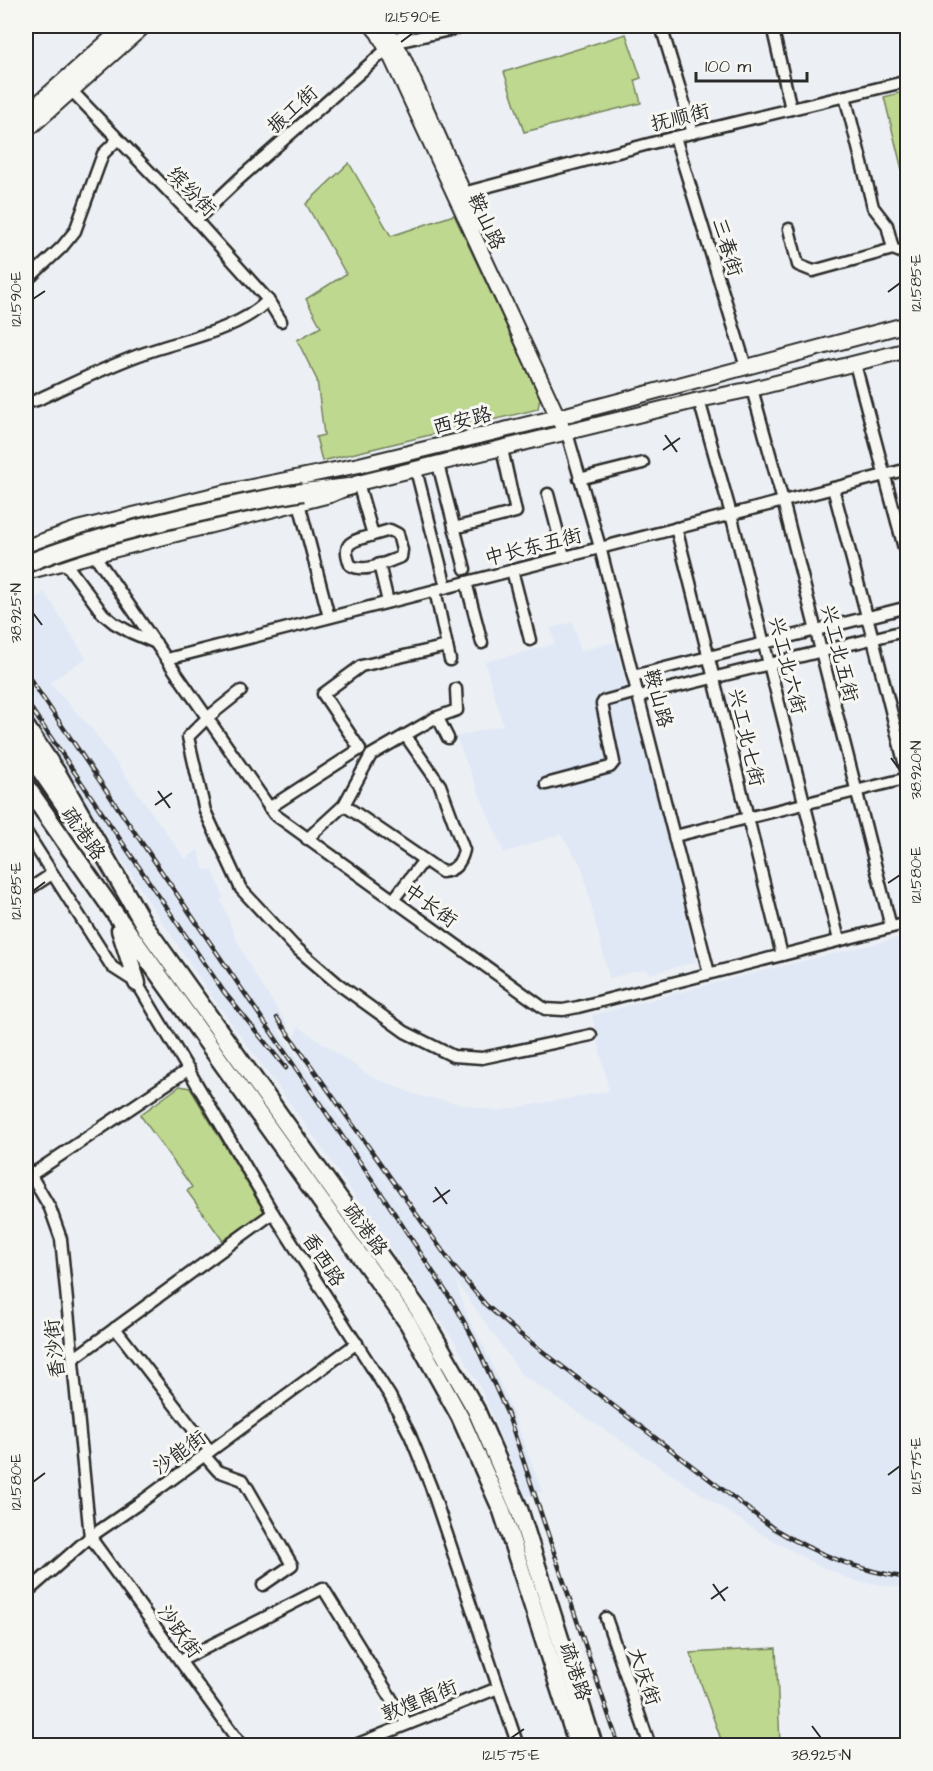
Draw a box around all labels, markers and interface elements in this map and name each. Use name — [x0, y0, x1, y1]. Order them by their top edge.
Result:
text: 121.590°E — [385, 7, 441, 28]
scale bar — [696, 45, 807, 83]
text: 100 m — [705, 54, 751, 79]
street label: 振工街 — [261, 79, 324, 140]
street label: 抚顺街 — [648, 97, 713, 139]
street label: 缤纷街 — [160, 160, 222, 223]
street label: 鞍山路 — [461, 188, 512, 255]
street label: 三春街 — [705, 215, 749, 280]
text: 121.585°E — [906, 254, 927, 312]
text: 121.590°E — [6, 271, 27, 327]
street label: 西安路 — [430, 400, 496, 442]
street label: 中长东五街 — [481, 521, 585, 573]
text: 38.925°N — [6, 583, 27, 643]
street label: 兴工北五街 — [813, 601, 865, 705]
street label: 兴工北六街 — [761, 613, 813, 717]
street label: 鞍山路 — [637, 666, 680, 732]
street label: 兴工北七街 — [721, 685, 771, 789]
text: 38.920°N — [906, 741, 927, 799]
street label: 疏港路 — [55, 801, 112, 867]
text: 121.580°E — [906, 847, 927, 903]
text: 121.585°E — [6, 862, 27, 920]
street label: 中长街 — [398, 877, 463, 935]
street label: 疏港路 — [336, 1197, 395, 1263]
street label: 香西路 — [295, 1227, 352, 1293]
street label: 香沙街 — [38, 1318, 72, 1380]
street label: 沙能街 — [147, 1424, 212, 1482]
text: 121.575°E — [906, 1437, 927, 1495]
text: 121.580°E — [6, 1454, 27, 1510]
street label: 沙跃街 — [150, 1599, 208, 1664]
street label: 疏港路 — [552, 1638, 598, 1705]
street label: 大庆街 — [621, 1643, 667, 1709]
street label: 敦煌南街 — [377, 1673, 462, 1729]
text: 121.575°E — [482, 1745, 540, 1766]
text: 38.925°N — [791, 1745, 851, 1766]

